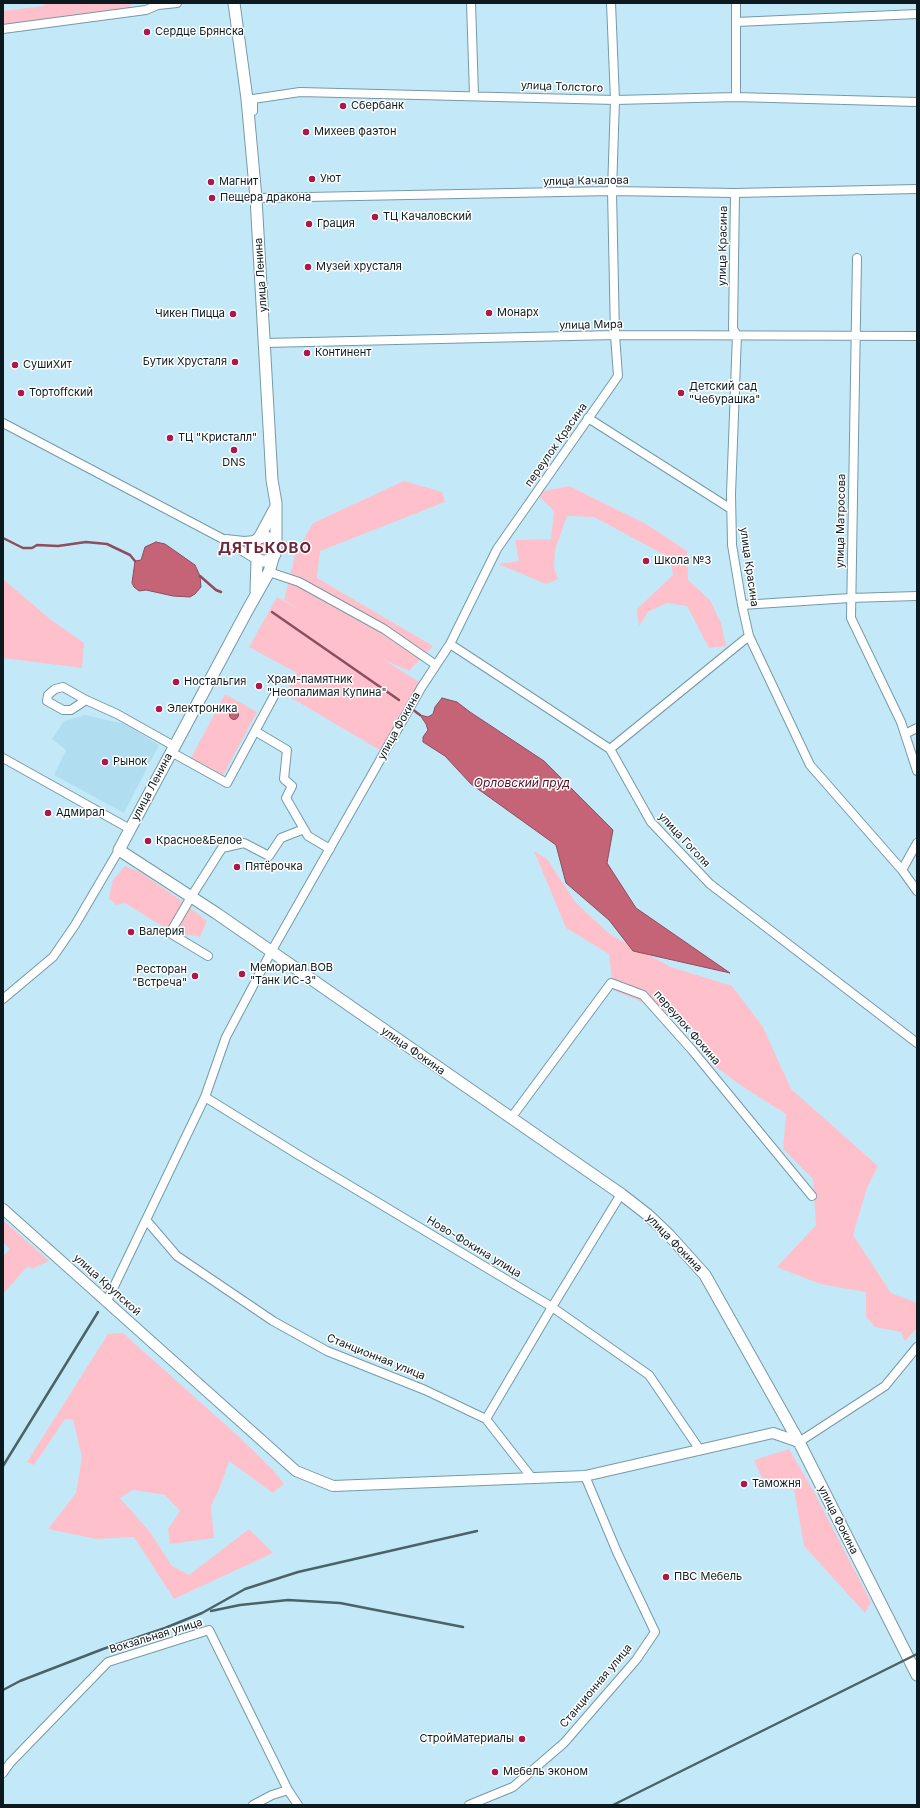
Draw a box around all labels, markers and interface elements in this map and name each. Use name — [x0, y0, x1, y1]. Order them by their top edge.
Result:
place label: Сердце Брянска — [155, 25, 244, 39]
marker: Сердце Брянска — [142, 27, 152, 37]
street label: улица Толстого — [521, 79, 603, 95]
place label: Сбербанк — [351, 99, 404, 113]
marker: Сбербанк — [338, 101, 348, 111]
place label: Михеев фаэтон — [314, 125, 396, 139]
marker: Михеев фаэтон — [301, 127, 311, 137]
place label: Уют — [320, 172, 341, 186]
marker: Уют — [307, 174, 317, 184]
street label: улица Качалова — [543, 174, 629, 188]
place label: Магнит — [219, 175, 258, 189]
marker: Магнит — [206, 177, 216, 187]
place label: Пещера дракона — [220, 191, 311, 205]
marker: Пещера дракона — [207, 193, 217, 203]
street label: улица Красина — [716, 206, 730, 286]
place label: ТЦ Качаловский — [383, 210, 472, 224]
marker: ТЦ Качаловский — [370, 212, 380, 222]
place label: Грация — [317, 217, 355, 231]
marker: Грация — [304, 219, 314, 229]
street label: улица Ленина — [252, 237, 270, 313]
place label: Музей хрусталя — [316, 260, 402, 274]
marker: Музей хрусталя — [303, 262, 313, 272]
place label: Монарх — [497, 306, 539, 320]
place label: Чикен Пицца — [155, 307, 225, 321]
marker: Монарх — [484, 308, 494, 318]
marker: Чикен Пицца — [228, 309, 238, 319]
street label: улица Мира — [559, 318, 623, 332]
place label: Континент — [315, 346, 371, 360]
marker: Континент — [302, 348, 312, 358]
place label: Бутик Хрусталя — [143, 355, 227, 369]
marker: Бутик Хрусталя — [230, 357, 240, 367]
place label: СушиХит — [23, 358, 72, 372]
marker: СушиХит — [10, 360, 20, 370]
place label: Детский сад "Чебурашка" — [689, 380, 760, 406]
place label: Тортоffский — [29, 386, 93, 400]
marker: Тортоffский — [16, 388, 26, 398]
marker: Детский сад "Чебурашка" — [676, 388, 686, 398]
street label: переулок Красина — [522, 401, 590, 489]
place label: ТЦ "Кристалл" — [178, 431, 257, 445]
marker: ТЦ "Кристалл" — [165, 433, 175, 443]
marker: DNS — [229, 445, 239, 455]
place label: DNS — [222, 456, 246, 470]
street label: улица Матросова — [834, 474, 848, 568]
street label: улица Красина — [737, 526, 761, 608]
district label: ДЯТЬКОВО — [218, 539, 312, 557]
place label: Школа №3 — [654, 554, 711, 568]
marker: Школа №3 — [641, 556, 651, 566]
place label: Храм-памятник "Неопалимая Купина" — [267, 673, 387, 699]
place label: Ностальгия — [184, 675, 246, 689]
marker: Ностальгия — [171, 677, 181, 687]
marker: Храм-памятник "Неопалимая Купина" — [254, 681, 264, 691]
street label: улица Фокина — [375, 690, 423, 762]
place label: Электроника — [167, 702, 238, 716]
marker: Электроника — [154, 704, 164, 714]
street label: улица Ленина — [129, 751, 175, 823]
place label: Рынок — [113, 755, 147, 769]
marker: Рынок — [100, 757, 110, 767]
water label: Орловский пруд — [474, 776, 570, 790]
place label: Адмирал — [56, 806, 105, 820]
marker: Адмирал — [43, 808, 53, 818]
street label: улица Гоголя — [655, 810, 713, 870]
place label: Красное&Белое — [156, 834, 242, 848]
marker: Красное&Белое — [143, 836, 153, 846]
place label: Пятёрочка — [245, 860, 303, 874]
marker: Пятёрочка — [232, 862, 242, 872]
place label: Валерия — [139, 925, 184, 939]
marker: Валерия — [126, 927, 136, 937]
place label: Мемориал ВОВ "Танк ИС-3" — [250, 961, 333, 987]
place label: Ресторан "Встреча" — [132, 963, 187, 989]
marker: Мемориал ВОВ "Танк ИС-3" — [237, 969, 247, 979]
marker: Ресторан "Встреча" — [190, 971, 200, 981]
street label: переулок Фокина — [651, 988, 723, 1068]
street label: улица Фокина — [378, 1024, 448, 1078]
street label: улица Фокина — [643, 1211, 705, 1275]
street label: Ново-Фокина улица — [424, 1214, 524, 1280]
street label: улица Крупской — [71, 1251, 143, 1319]
street label: Станционная улица — [325, 1331, 427, 1383]
place label: Таможня — [752, 1477, 801, 1491]
marker: Таможня — [739, 1479, 749, 1489]
street label: улица Фокина — [815, 1483, 861, 1557]
place label: ПВС Мебель — [674, 1570, 742, 1584]
marker: ПВС Мебель — [661, 1572, 671, 1582]
street label: Вокзальная улица — [108, 1616, 204, 1656]
street label: Станционная улица — [557, 1641, 635, 1731]
place label: СтройМатериалы — [420, 1732, 514, 1746]
marker: СтройМатериалы — [517, 1734, 527, 1744]
place label: Мебель эконом — [503, 1765, 588, 1779]
marker: Мебель эконом — [490, 1767, 500, 1777]

